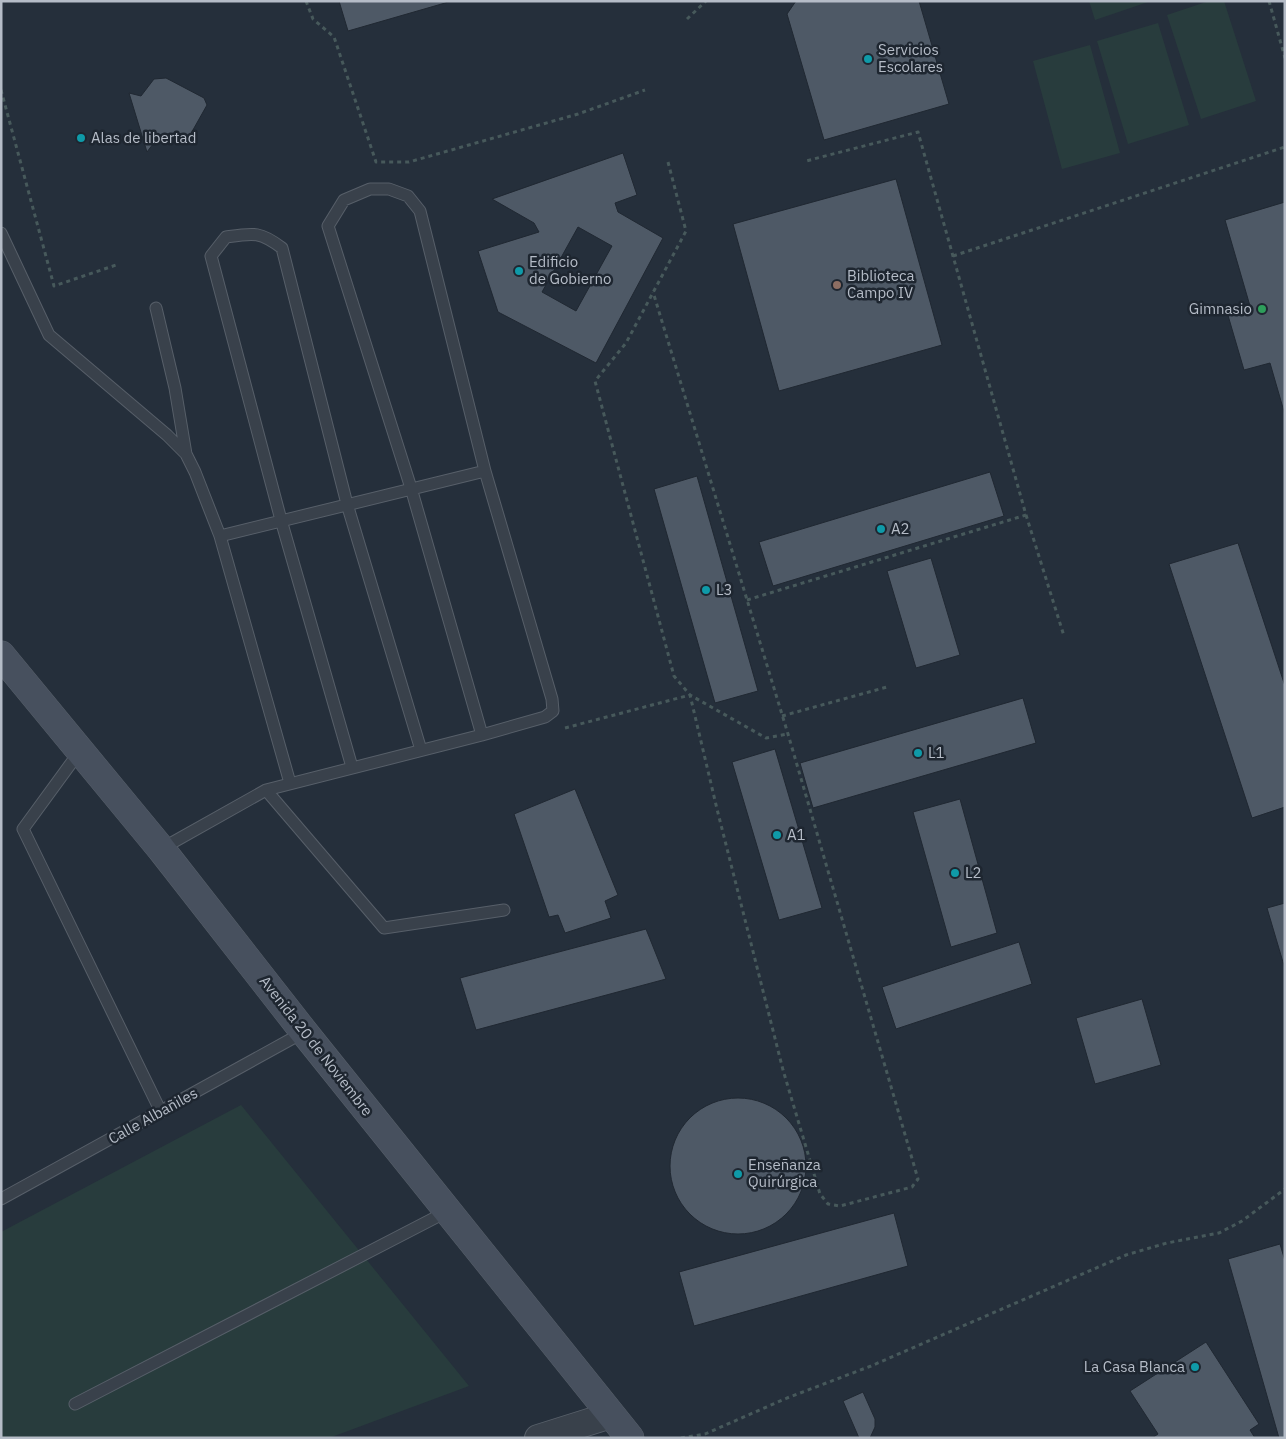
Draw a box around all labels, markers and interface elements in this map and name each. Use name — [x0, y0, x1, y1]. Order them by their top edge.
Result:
place label: Servicios Escolares — [878, 40, 943, 76]
marker: Servicios Escolares — [862, 53, 874, 65]
place label: Alas de libertad — [91, 128, 196, 147]
marker: Alas de libertad — [75, 132, 87, 144]
place label: Edificio de Gobierno — [529, 252, 611, 288]
marker: Edificio de Gobierno — [513, 265, 525, 277]
place label: Biblioteca Campo IV — [847, 266, 914, 302]
marker: Biblioteca Campo IV — [831, 279, 843, 291]
place label: Gimnasio — [1189, 299, 1252, 318]
marker: Gimnasio — [1256, 303, 1268, 315]
place label: A2 — [891, 519, 910, 538]
marker: A2 — [875, 523, 887, 535]
place label: L3 — [716, 580, 733, 599]
marker: L3 — [700, 584, 712, 596]
place label: L1 — [928, 743, 945, 762]
marker: L1 — [912, 747, 924, 759]
place label: A1 — [787, 825, 806, 844]
marker: A1 — [771, 829, 783, 841]
place label: L2 — [965, 863, 982, 882]
marker: L2 — [949, 867, 961, 879]
street label: Avenida 20 de Noviembre — [256, 972, 377, 1120]
street label: Calle Albañiles — [105, 1083, 201, 1148]
place label: Enseñanza Quirúrgica — [748, 1155, 821, 1191]
marker: Enseñanza Quirúrgica — [732, 1168, 744, 1180]
place label: La Casa Blanca — [1084, 1357, 1185, 1376]
marker: La Casa Blanca — [1189, 1361, 1201, 1373]

